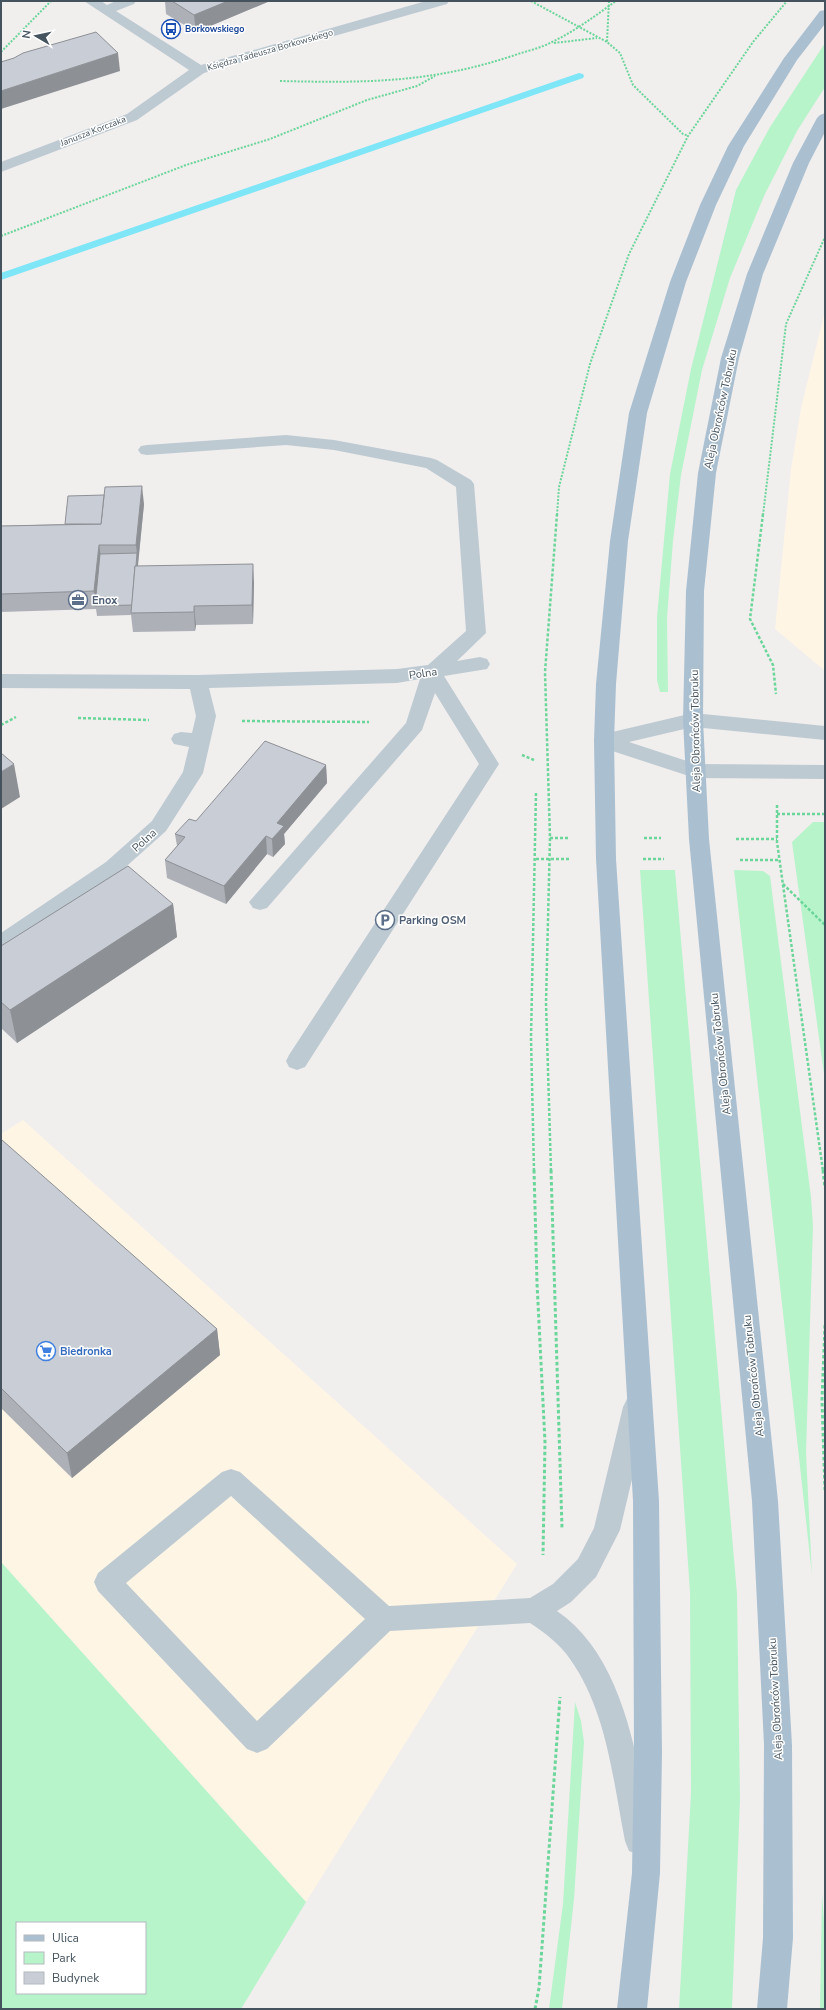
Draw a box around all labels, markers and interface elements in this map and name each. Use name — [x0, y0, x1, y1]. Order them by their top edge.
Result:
north arrow — [16, 16, 56, 56]
bus stop icon: Borkowskiego — [160, 18, 182, 40]
place label: Borkowskiego — [185, 23, 244, 35]
street label: Księdza Tadeusza Borkowskiego — [206, 26, 334, 74]
text: N — [19, 29, 35, 40]
street label: Janusza Korczaka — [58, 113, 128, 149]
street label: Aleja Obrońców Tobruku — [700, 348, 741, 471]
office icon: Enox — [67, 589, 89, 611]
place label: Enox — [92, 593, 118, 608]
street label: Polna — [408, 664, 438, 683]
street label: Aleja Obrońców Tobruku — [687, 670, 704, 792]
street label: Polna — [129, 825, 160, 855]
parking icon: Parking OSM — [374, 909, 396, 931]
place label: Parking OSM — [399, 913, 466, 928]
street label: Aleja Obrońców Tobruku — [707, 992, 734, 1116]
street label: Aleja Obrońców Tobruku — [740, 1314, 767, 1438]
supermarket icon: Biedronka — [35, 1340, 57, 1362]
place label: Biedronka — [60, 1344, 112, 1359]
street label: Aleja Obrońców Tobruku — [765, 1637, 786, 1761]
legend — [16, 1922, 146, 1994]
text: Ulica — [52, 1930, 79, 1946]
text: Park — [52, 1950, 77, 1966]
text: Budynek — [52, 1970, 100, 1986]

